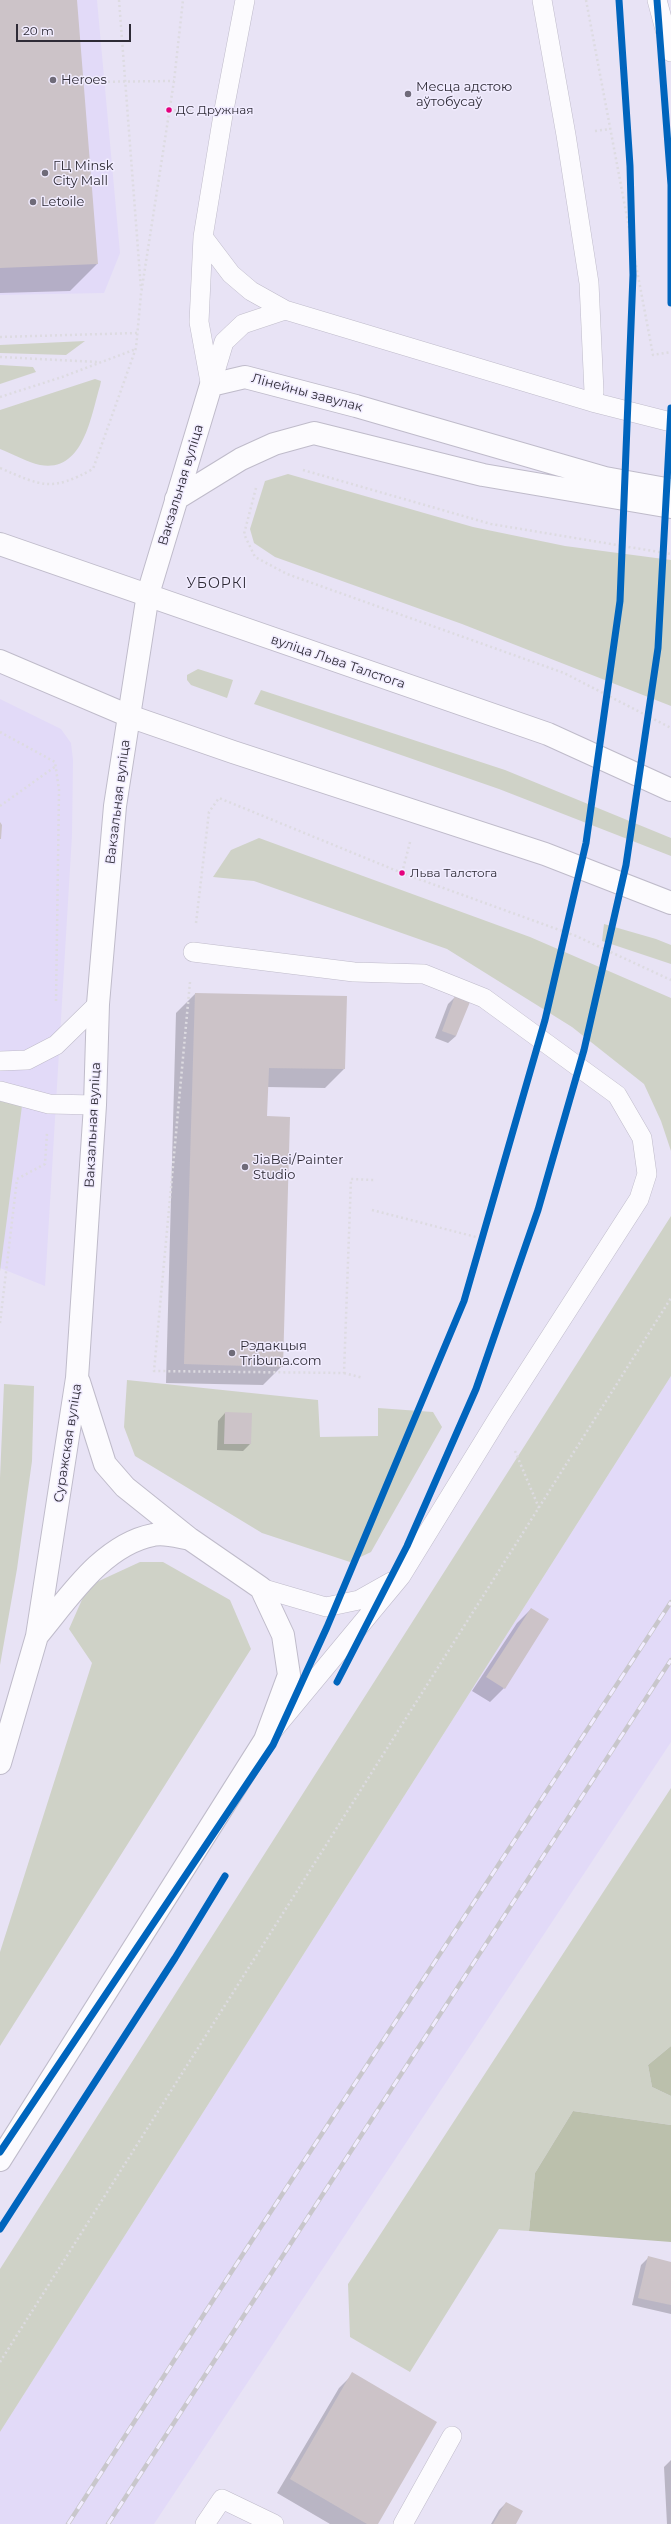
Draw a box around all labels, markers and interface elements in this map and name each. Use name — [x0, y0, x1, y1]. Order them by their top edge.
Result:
scale bar — [18, 16, 133, 42]
text: 20 m — [23, 23, 54, 38]
place label: Heroes — [61, 72, 107, 88]
marker: Heroes — [48, 75, 58, 85]
place label: Месца адстою аўтобусаў — [416, 79, 512, 110]
marker: Месца адстою аўтобусаў — [403, 89, 413, 99]
place label: ДС Дружная — [176, 103, 254, 117]
marker: ДС Дружная — [164, 105, 174, 115]
place label: ГЦ Minsk City Mall — [53, 158, 113, 189]
marker: ГЦ Minsk City Mall — [40, 168, 50, 178]
place label: Letoile — [41, 194, 84, 210]
marker: Letoile — [28, 197, 38, 207]
street label: Лінейны завулак — [250, 371, 364, 415]
street label: Вакзальная вуліца — [155, 423, 207, 547]
district label: УБОРКІ — [186, 576, 248, 592]
street label: вуліца Льва Талстога — [269, 632, 407, 692]
street label: Вакзальная вуліца — [103, 739, 133, 865]
place label: Льва Талстога — [410, 866, 497, 880]
marker: Льва Талстога — [397, 868, 407, 878]
street label: Вакзальная вуліца — [82, 1062, 104, 1188]
place label: JiaBei/Painter Studio — [253, 1152, 343, 1183]
marker: JiaBei/Painter Studio — [240, 1162, 250, 1172]
place label: Рэдакцыя Tribuna.com — [240, 1338, 322, 1369]
marker: Рэдакцыя Tribuna.com — [227, 1348, 237, 1358]
street label: Суражская вуліца — [51, 1382, 85, 1504]

